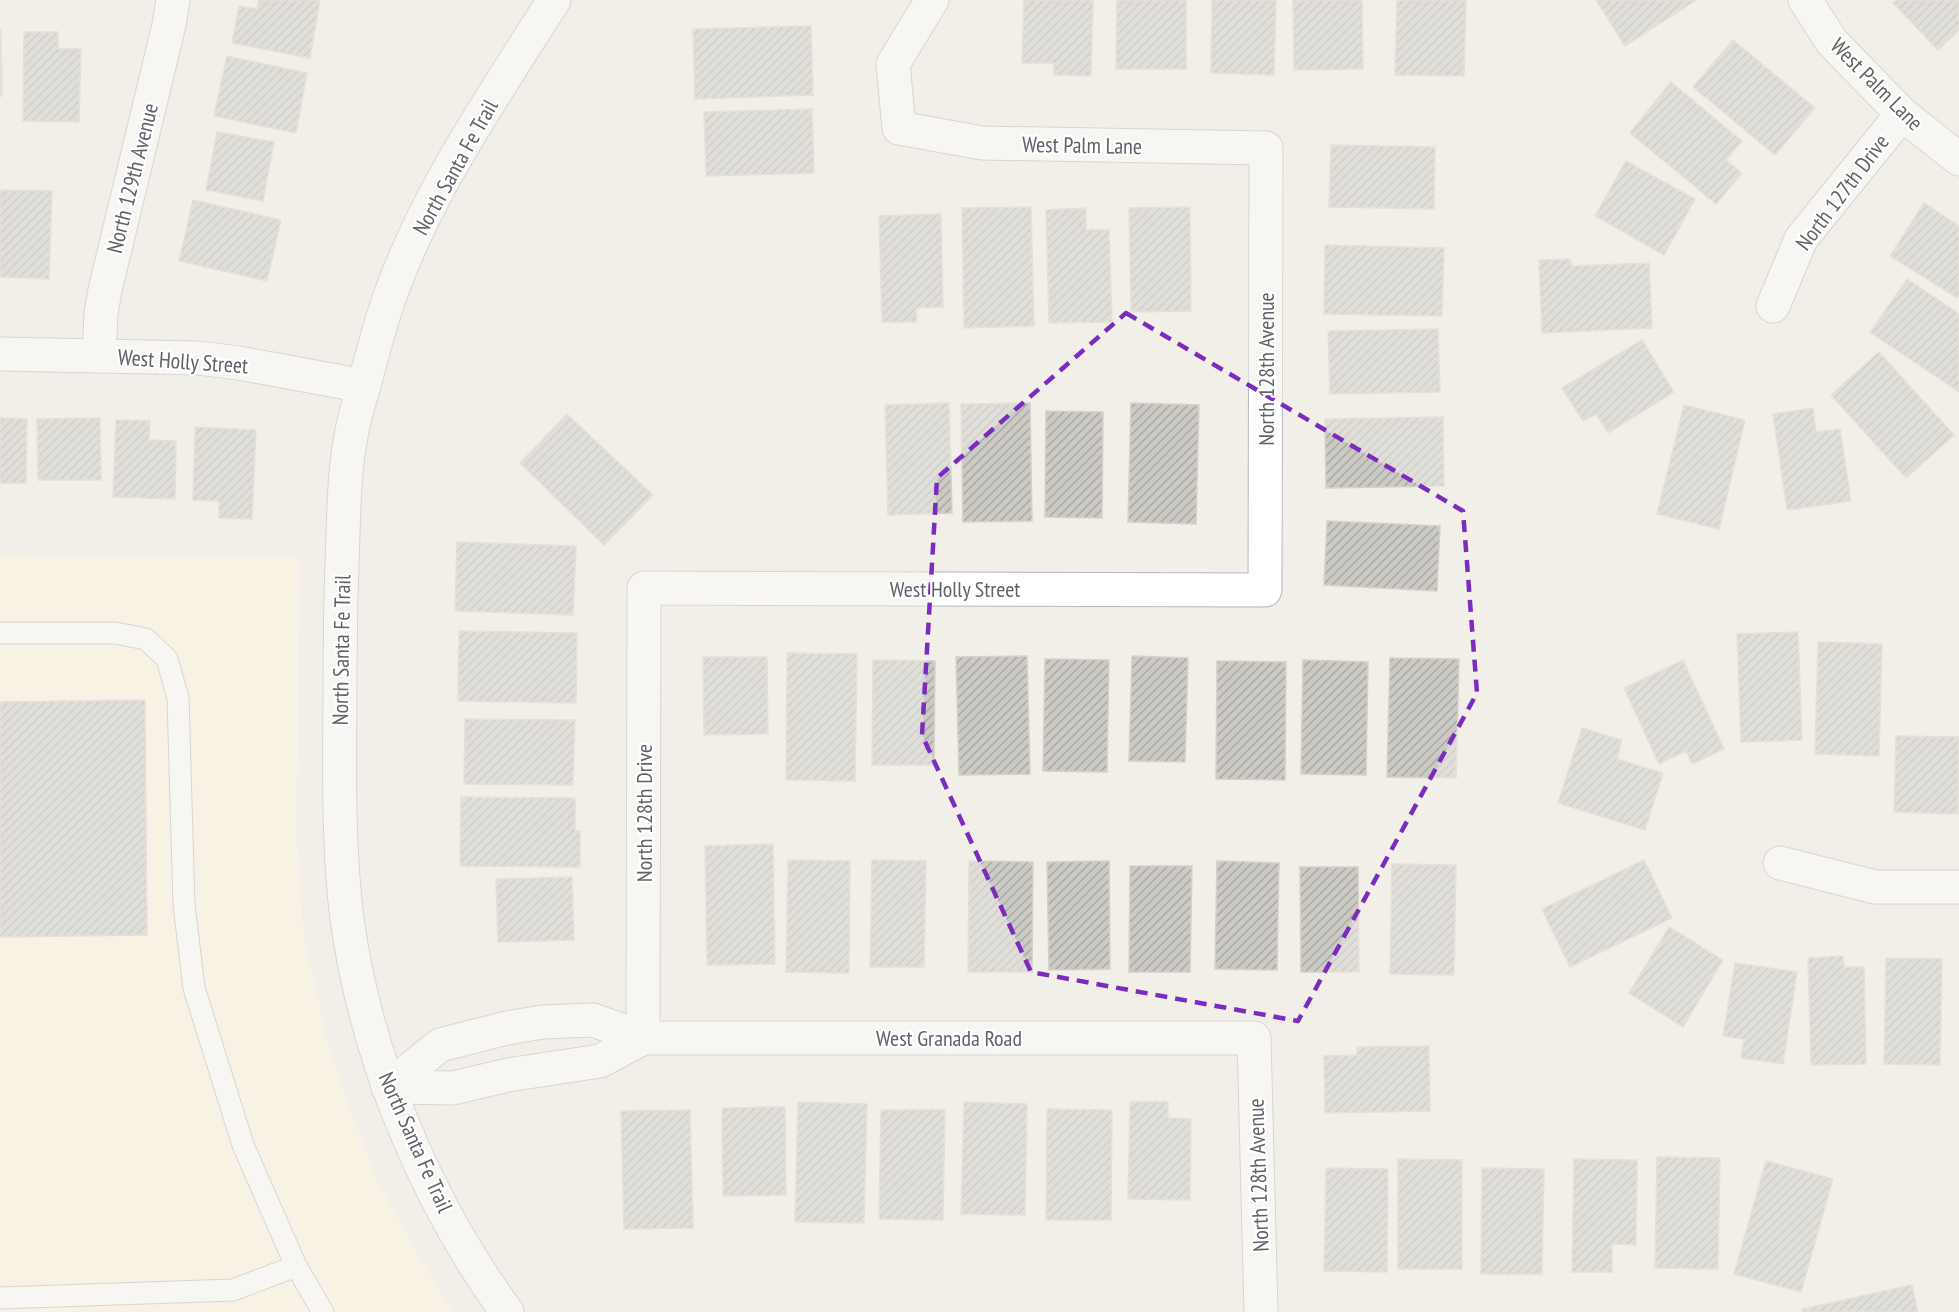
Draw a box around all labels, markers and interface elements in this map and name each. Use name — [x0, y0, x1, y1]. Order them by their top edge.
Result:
street label: West Palm Lane — [1825, 32, 1929, 136]
street label: North Santa Fe Trail — [406, 94, 504, 240]
street label: North 129th Avenue — [100, 100, 164, 256]
street label: North 127th Drive — [1789, 128, 1895, 256]
street label: West Palm Lane — [1022, 130, 1142, 160]
street label: North 128th Avenue — [1252, 292, 1280, 446]
street label: West Holly Street — [117, 342, 249, 380]
street label: North Santa Fe Trail — [326, 574, 356, 726]
street label: West Holly Street — [890, 575, 1020, 603]
street label: North 128th Drive — [630, 744, 658, 882]
street label: West Granada Road — [876, 1024, 1022, 1052]
street label: North Santa Fe Trail — [373, 1067, 460, 1217]
street label: North 128th Avenue — [1241, 1098, 1275, 1252]

